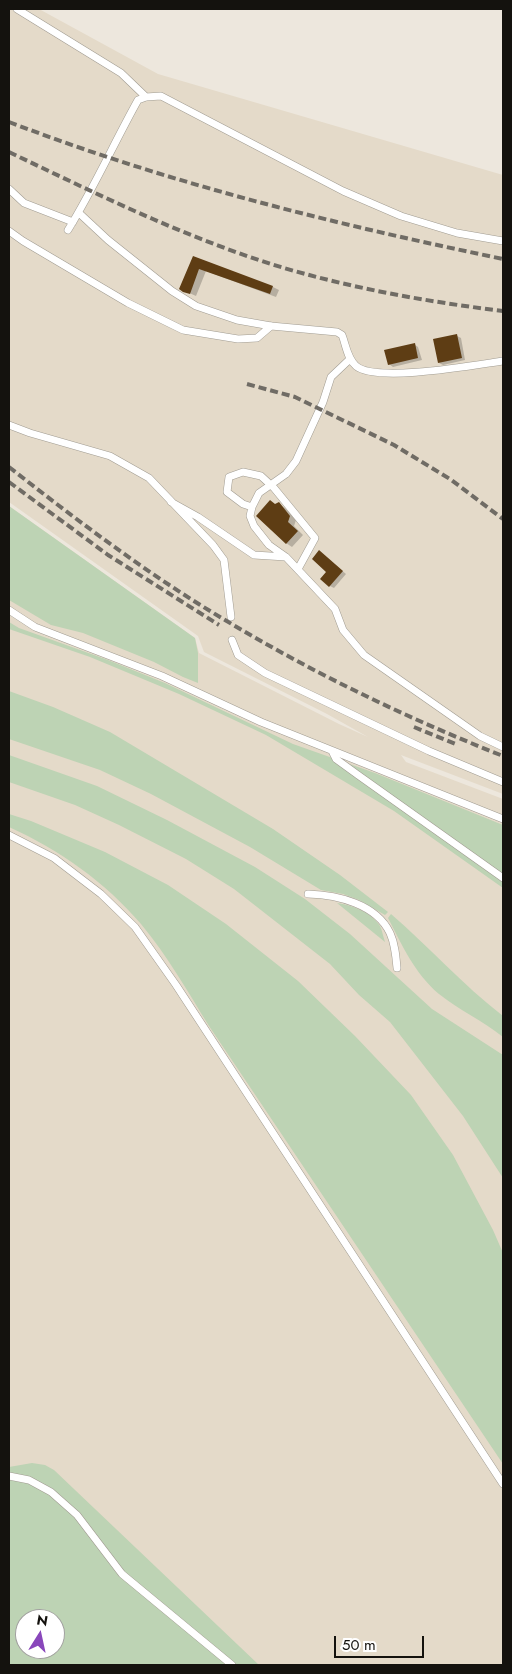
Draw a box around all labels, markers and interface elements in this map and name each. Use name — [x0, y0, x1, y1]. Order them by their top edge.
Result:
north arrow — [15, 1609, 65, 1659]
text: N — [35, 1609, 50, 1631]
scale bar — [337, 1626, 427, 1658]
text: 50 m — [342, 1634, 376, 1656]

